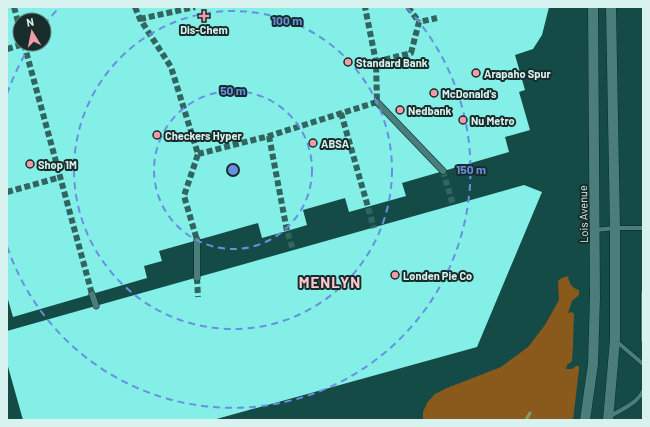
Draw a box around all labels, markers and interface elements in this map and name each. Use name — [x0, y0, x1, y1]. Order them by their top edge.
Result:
marker: Dis-Chem — [199, 11, 209, 21]
north arrow — [12, 12, 52, 52]
text: 100 m — [272, 13, 302, 27]
text: N — [25, 15, 35, 29]
place label: Dis-Chem — [180, 23, 228, 36]
place label: Standard Bank — [356, 56, 428, 69]
marker: Standard Bank — [343, 57, 353, 67]
place label: Arapaho Spur — [484, 67, 551, 80]
marker: Arapaho Spur — [471, 68, 481, 78]
text: 50 m — [220, 83, 246, 97]
place label: McDonald's — [442, 87, 497, 100]
marker: McDonald's — [429, 88, 439, 98]
place label: Nedbank — [408, 104, 452, 117]
marker: Nedbank — [395, 105, 405, 115]
place label: Nu Metro — [471, 114, 515, 127]
marker: Nu Metro — [458, 115, 468, 125]
place label: Checkers Hyper — [165, 129, 242, 142]
marker: Checkers Hyper — [152, 130, 162, 140]
place label: ABSA — [321, 137, 350, 150]
marker: ABSA — [308, 138, 318, 148]
place label: Shop 1M — [38, 158, 77, 171]
marker: Shop 1M — [25, 159, 35, 169]
text: 150 m — [456, 162, 486, 176]
centre of rings — [226, 163, 240, 177]
street label: Lois Avenue — [576, 185, 590, 243]
place label: Londen Pie Co — [403, 269, 472, 282]
marker: Londen Pie Co — [390, 270, 400, 280]
district label: MENLYN — [299, 273, 361, 291]

